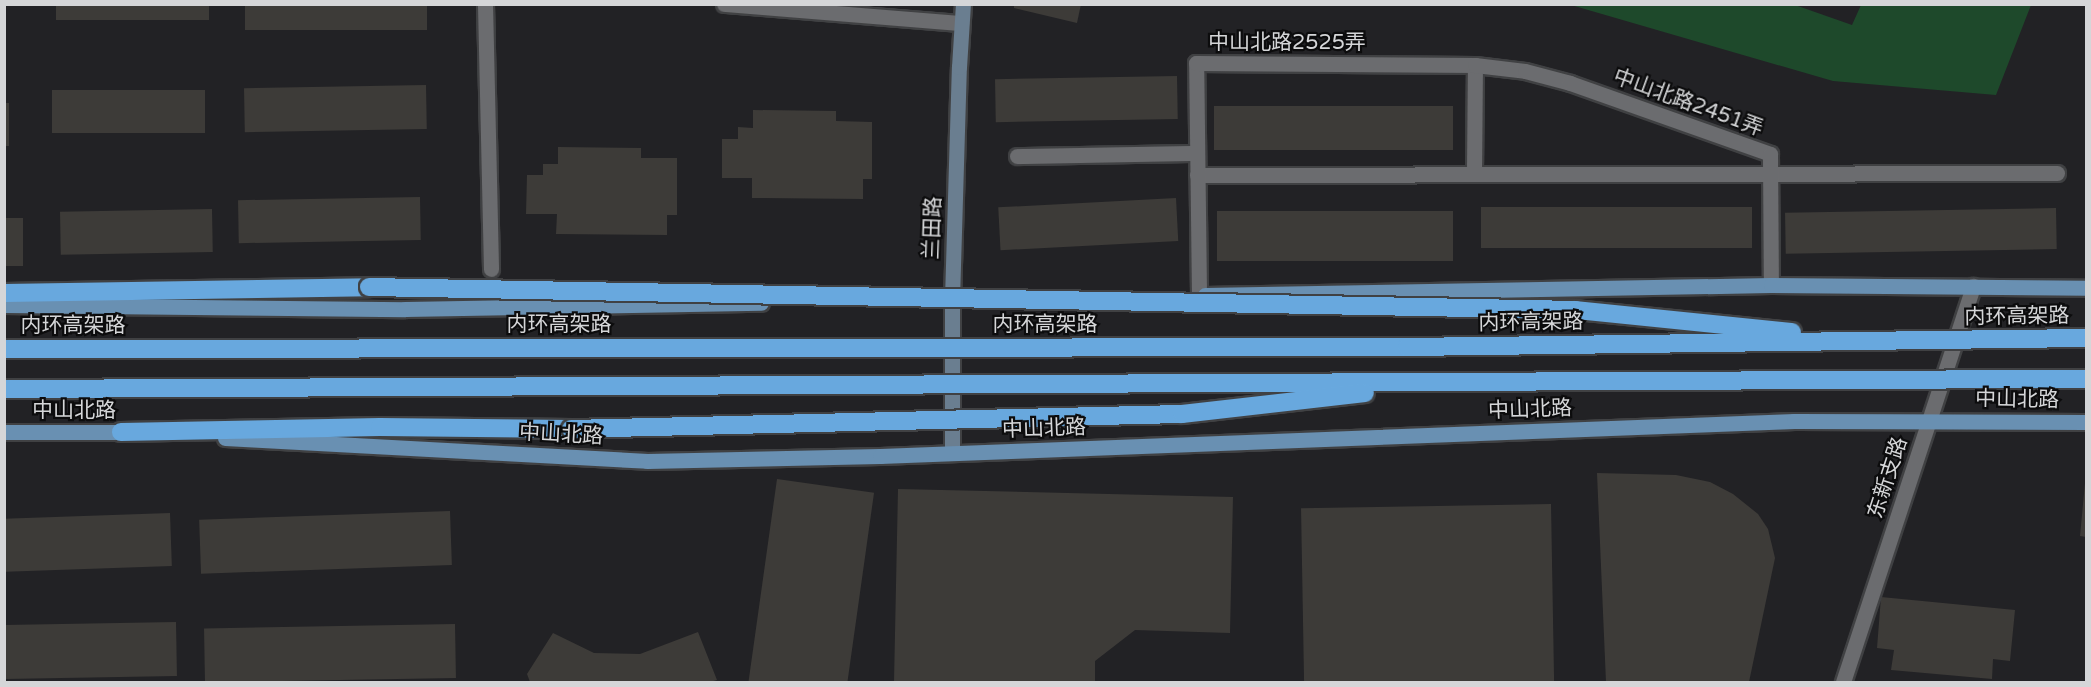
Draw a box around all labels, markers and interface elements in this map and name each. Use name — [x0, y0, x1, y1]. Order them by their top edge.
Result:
street label: 中山北路2525弄 — [1208, 30, 1366, 56]
street label: 中山北路2451弄 — [1610, 64, 1766, 142]
street label: 兰田路 — [919, 196, 947, 260]
street label: 内环高架路 — [1964, 303, 2070, 331]
street label: 内环高架路 — [1478, 309, 1584, 337]
street label: 内环高架路 — [507, 312, 611, 338]
street label: 内环高架路 — [993, 312, 1097, 338]
street label: 内环高架路 — [21, 313, 125, 339]
street label: 中山北路 — [1975, 387, 2059, 413]
street label: 中山北路 — [1488, 396, 1572, 424]
street label: 中山北路 — [32, 398, 116, 424]
street label: 中山北路 — [1002, 415, 1086, 443]
street label: 中山北路 — [518, 420, 604, 450]
street label: 东新支路 — [1863, 434, 1913, 522]

